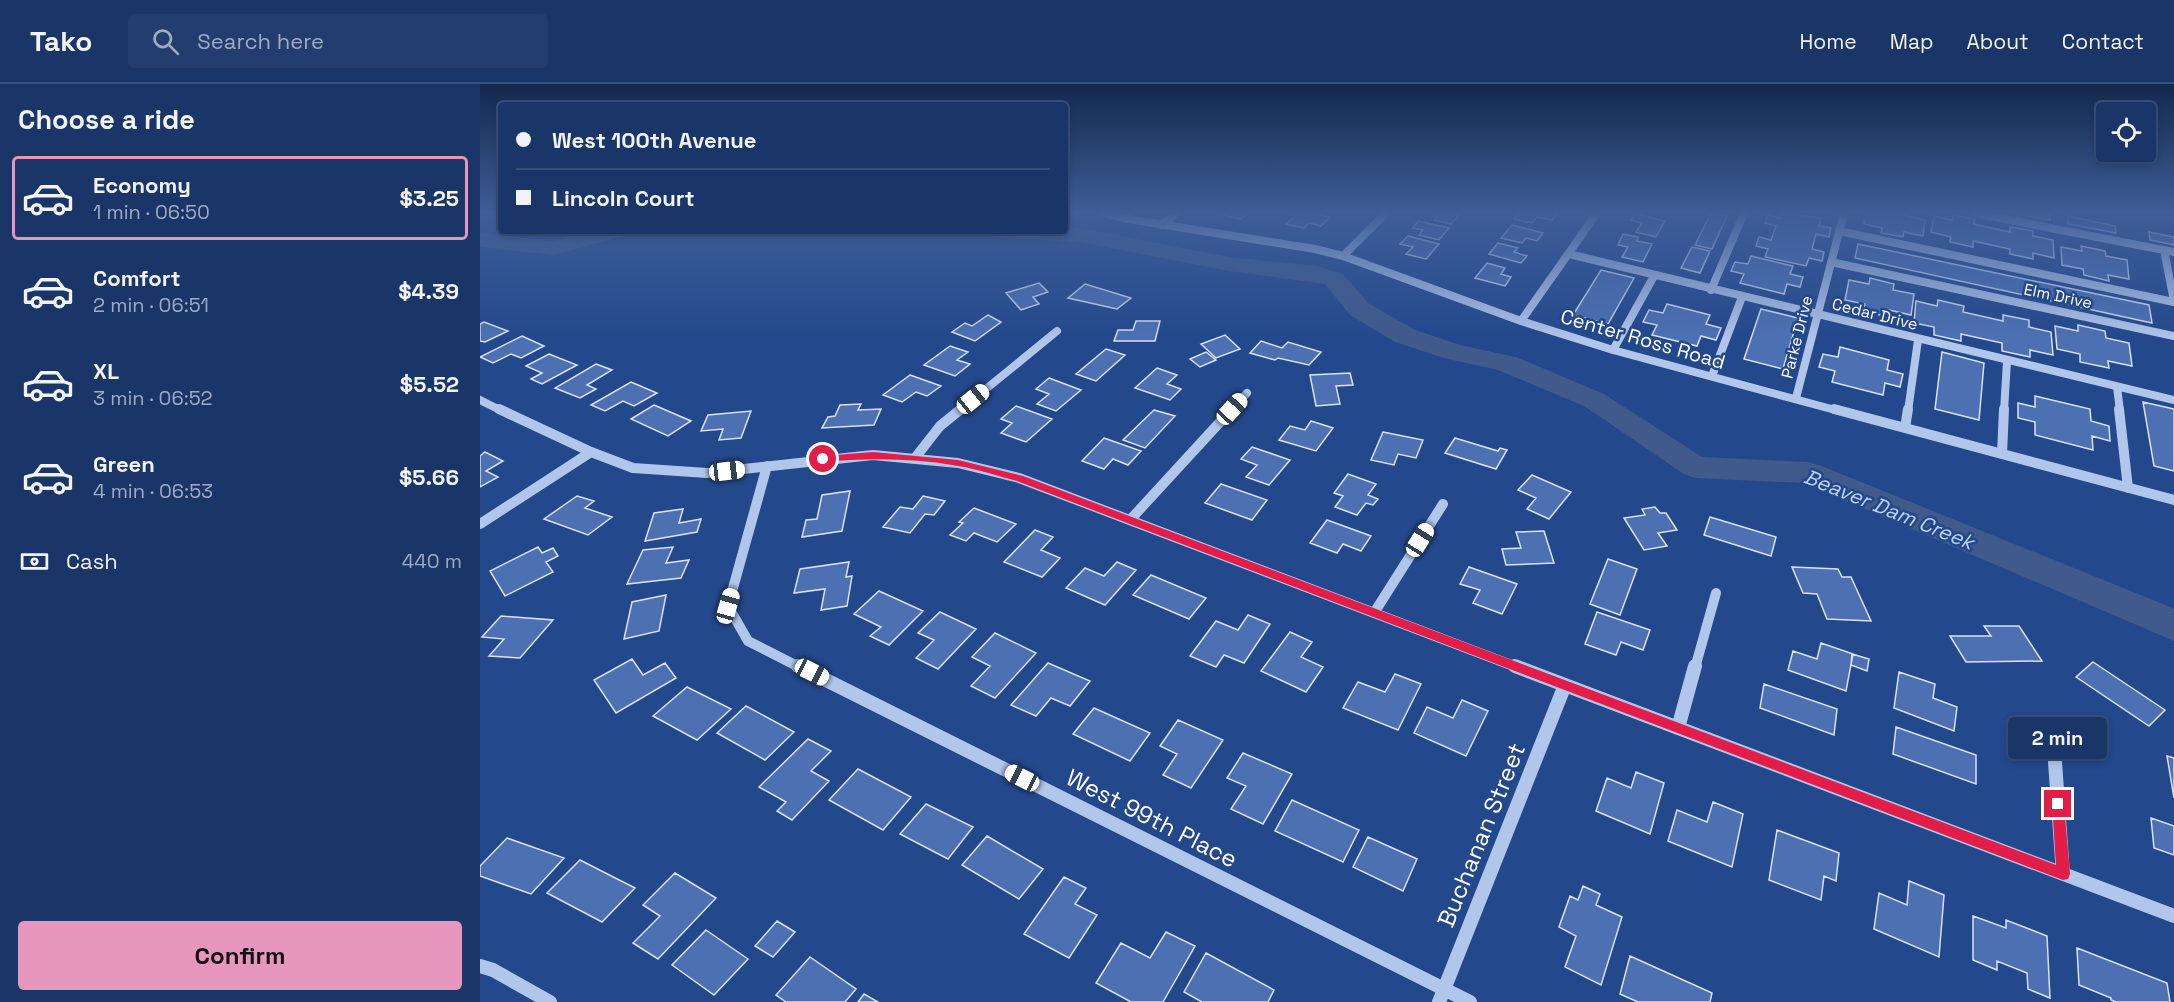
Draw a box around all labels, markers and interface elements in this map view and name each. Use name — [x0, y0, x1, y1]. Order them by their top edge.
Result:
search box — [128, 14, 548, 68]
text: Tako — [30, 23, 92, 59]
icon: search — [149, 25, 182, 58]
text: Search here — [197, 27, 324, 55]
text: Home — [1799, 28, 1857, 55]
text: Map — [1890, 28, 1934, 55]
text: About — [1967, 28, 2029, 55]
text: Contact — [2062, 28, 2144, 55]
text: Choose a ride — [18, 102, 195, 137]
map controls — [2096, 102, 2156, 162]
button: locate — [2096, 102, 2156, 162]
text: West 100th Avenue — [552, 126, 756, 154]
icon: car — [21, 171, 75, 225]
text: Economy — [93, 171, 191, 199]
text: $3.25 — [399, 184, 459, 212]
text: Lincoln Court — [552, 184, 695, 212]
text: 1 min · 06:50 — [93, 199, 210, 225]
icon: car — [21, 264, 75, 318]
text: Comfort — [93, 264, 181, 292]
text: $4.39 — [398, 277, 459, 305]
street label: Elm Drive — [2022, 279, 2094, 313]
text: 2 min · 06:51 — [93, 292, 209, 318]
street label: Parke Drive — [1777, 293, 1817, 381]
street label: Cedar Drive — [1830, 293, 1920, 335]
street label: Center Ross Road — [1558, 303, 1728, 375]
icon: car — [21, 357, 75, 411]
text: XL — [93, 357, 119, 385]
text: $5.52 — [400, 370, 459, 398]
car — [953, 381, 993, 417]
text: 3 min · 06:52 — [93, 385, 213, 411]
car — [1213, 390, 1251, 428]
route start — [809, 445, 836, 472]
icon: car — [21, 450, 75, 504]
text: Green — [93, 450, 155, 478]
car — [708, 460, 746, 482]
text: $5.66 — [399, 463, 459, 491]
water label: Beaver Dam Creek — [1800, 463, 1981, 556]
text: 4 min · 06:53 — [93, 478, 213, 504]
car — [1403, 520, 1437, 560]
icon: cash — [18, 545, 51, 578]
text: Cash — [66, 547, 118, 575]
text: 440 m — [402, 548, 462, 574]
car — [714, 586, 742, 626]
car — [792, 656, 832, 688]
callout: 2 min — [2008, 717, 2108, 759]
text: 2 min — [2032, 725, 2083, 751]
street label: Buchanan Street — [1430, 738, 1532, 932]
street label: West 99th Place — [1061, 761, 1243, 875]
car — [1002, 762, 1042, 794]
route end — [2044, 790, 2071, 817]
button: Confirm — [18, 921, 462, 990]

